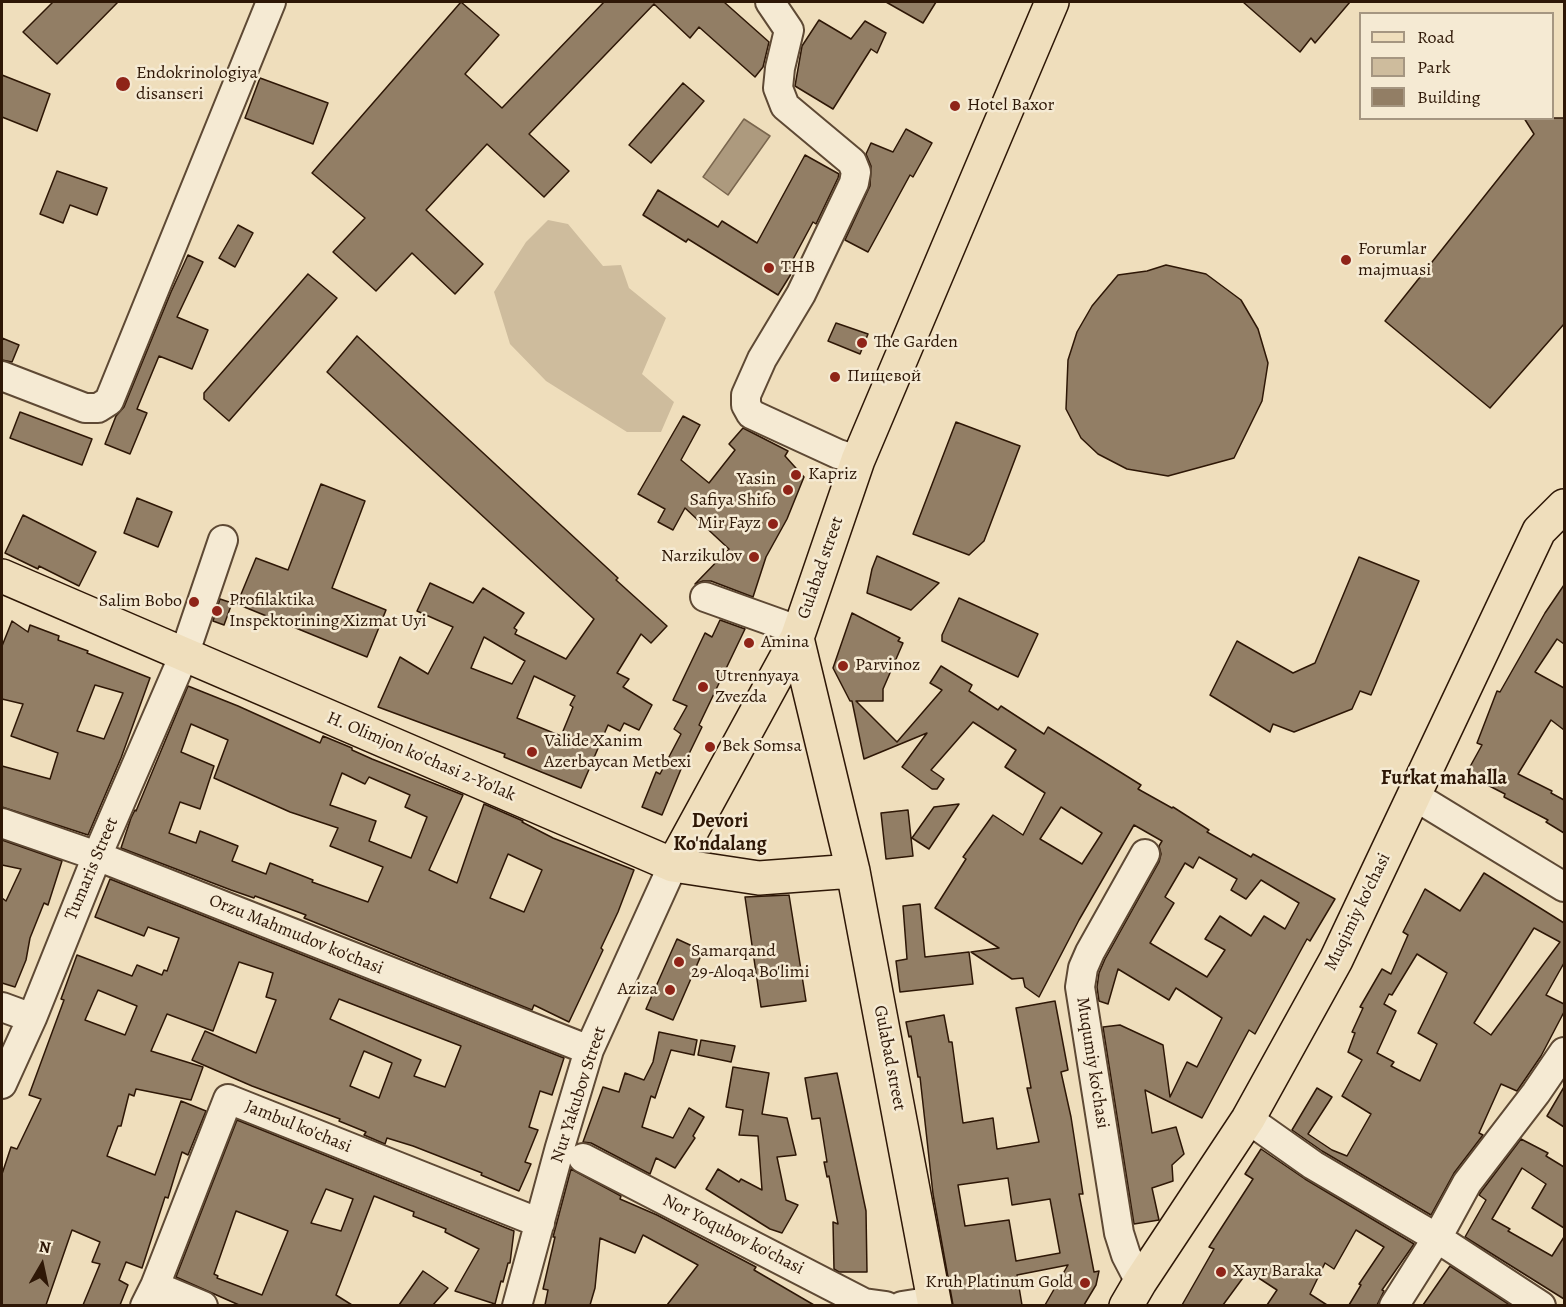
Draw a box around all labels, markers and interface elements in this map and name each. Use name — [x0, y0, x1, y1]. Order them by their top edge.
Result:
legend — [1359, 12, 1554, 120]
text: Road — [1417, 25, 1454, 49]
text: Park — [1417, 55, 1451, 79]
place label: Endokrinologiya disanseri — [136, 63, 258, 106]
marker: Endokrinologiya disanseri — [114, 75, 132, 93]
text: Building — [1417, 85, 1481, 109]
place label: Hotel Baxor — [967, 95, 1054, 117]
marker: Hotel Baxor — [948, 99, 962, 113]
place label: Forumlar majmuasi — [1358, 239, 1431, 282]
marker: Forumlar majmuasi — [1339, 253, 1353, 267]
place label: THB — [781, 257, 815, 279]
marker: THB — [762, 261, 776, 275]
place label: The Garden — [874, 332, 958, 354]
marker: The Garden — [855, 336, 869, 350]
place label: Пищевой — [847, 366, 921, 388]
marker: Пищевой — [828, 370, 842, 384]
place label: Kapriz — [808, 464, 857, 486]
marker: Kapriz — [789, 468, 803, 482]
place label: Yasin Safiya Shifo — [690, 469, 776, 512]
marker: Yasin Safiya Shifo — [781, 483, 795, 497]
place label: Mir Fayz — [698, 513, 761, 535]
street label: Gulabad street — [793, 514, 849, 622]
marker: Mir Fayz — [766, 517, 780, 531]
place label: Narzikulov — [661, 546, 742, 568]
marker: Narzikulov — [747, 550, 761, 564]
place label: Profilaktika Inspektorining Xizmat Uyi — [229, 590, 427, 632]
place label: Salim Bobo — [99, 591, 182, 613]
marker: Salim Bobo — [187, 595, 201, 609]
marker: Profilaktika Inspektorining Xizmat Uyi — [210, 604, 224, 618]
place label: Amina — [761, 632, 809, 654]
marker: Amina — [742, 636, 756, 650]
place label: Parvinoz — [855, 655, 920, 677]
marker: Parvinoz — [836, 659, 850, 673]
place label: Utrennyaya Zvezda — [715, 666, 799, 708]
marker: Utrennyaya Zvezda — [696, 680, 710, 694]
street label: H. Olimjon ko'chasi 2-Yo'lak — [323, 707, 519, 807]
place label: Valide Xanim Azerbaycan Metbexi — [544, 731, 691, 774]
place label: Bek Somsa — [722, 736, 802, 758]
marker: Bek Somsa — [703, 740, 717, 754]
marker: Valide Xanim Azerbaycan Metbexi — [525, 745, 539, 759]
district label: Furkat mahalla — [1381, 767, 1507, 791]
district label: Devori Ko'ndalang — [673, 810, 767, 857]
street label: Tumaris Street — [61, 814, 123, 924]
street label: Muqimiy ko'chasi — [1320, 850, 1396, 974]
street label: Orzu Mahmudov ko'chasi — [206, 890, 386, 980]
place label: Samarqand 29-Aloqa Bo'limi — [691, 941, 810, 984]
marker: Samarqand 29-Aloqa Bo'limi — [672, 955, 686, 969]
place label: Aziza — [617, 979, 658, 1001]
marker: Aziza — [663, 983, 677, 997]
street label: Muqumiy ko'chasi — [1071, 996, 1113, 1130]
street label: Gulabad street — [868, 1003, 910, 1113]
street label: Nur Yakubov Street — [547, 1024, 611, 1166]
street label: Jambul ko'chasi — [242, 1096, 354, 1158]
street label: Nor Yoqubov ko'chasi — [659, 1190, 807, 1280]
north arrow — [12, 1235, 72, 1295]
text: N — [37, 1235, 52, 1259]
place label: Xayr Baraka — [1233, 1261, 1322, 1283]
marker: Xayr Baraka — [1214, 1265, 1228, 1279]
place label: Kruh Platinum Gold — [925, 1272, 1073, 1294]
marker: Kruh Platinum Gold — [1078, 1276, 1092, 1290]

